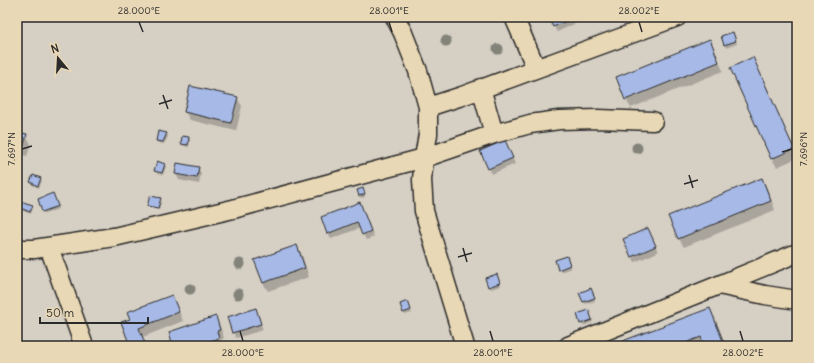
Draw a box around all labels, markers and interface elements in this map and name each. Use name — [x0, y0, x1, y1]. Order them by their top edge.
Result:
text: 28.000°E — [118, 4, 160, 17]
text: 28.001°E — [369, 4, 409, 17]
text: 28.002°E — [618, 4, 660, 17]
north arrow — [38, 38, 78, 78]
text: N — [49, 41, 61, 56]
text: 7.697°N — [5, 132, 18, 166]
text: 7.696°N — [797, 132, 810, 166]
scale bar — [40, 299, 148, 325]
text: 50 m — [46, 305, 75, 320]
text: 28.000°E — [222, 346, 264, 359]
text: 28.001°E — [473, 346, 513, 359]
text: 28.002°E — [722, 346, 764, 359]

